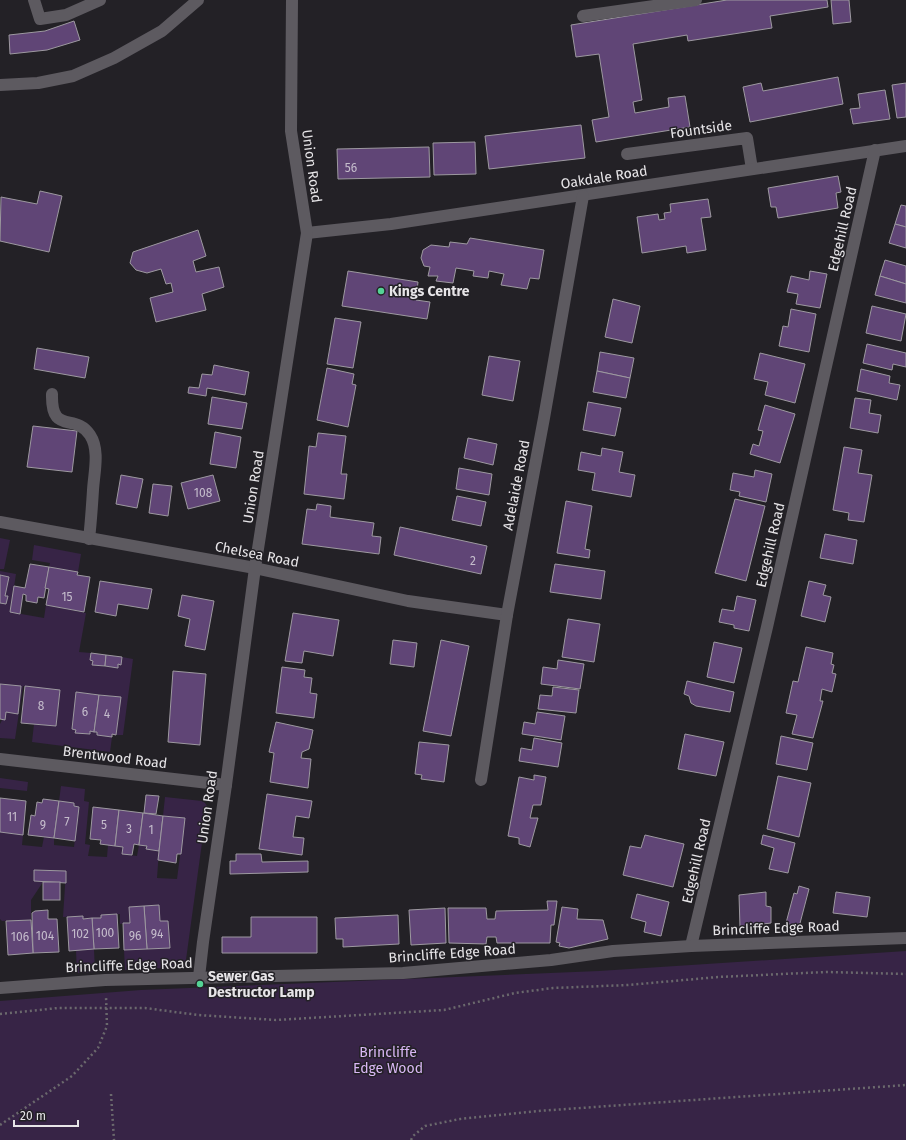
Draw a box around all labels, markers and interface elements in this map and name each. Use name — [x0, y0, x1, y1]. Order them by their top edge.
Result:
street label: Fountside — [669, 117, 733, 142]
street label: Union Road — [298, 128, 325, 204]
house number: 56 — [345, 161, 357, 175]
street label: Oakdale Road — [559, 162, 649, 193]
street label: Edgehill Road — [824, 185, 861, 273]
place label: Kings Centre — [389, 283, 470, 300]
marker: Kings Centre — [376, 286, 386, 296]
street label: Adelaide Road — [499, 439, 534, 532]
street label: Union Road — [239, 449, 268, 525]
house number: 108 — [194, 486, 213, 500]
street label: Edgehill Road — [752, 501, 789, 589]
street label: Chelsea Road — [213, 538, 300, 571]
house number: 2 — [470, 554, 476, 568]
house number: 15 — [61, 590, 73, 604]
house number: 8 — [38, 699, 45, 713]
house number: 6 — [82, 705, 88, 719]
house number: 4 — [104, 707, 111, 721]
street label: Brentwood Road — [62, 743, 168, 772]
street label: Union Road — [194, 769, 221, 845]
house number: 11 — [7, 810, 17, 824]
house number: 7 — [64, 815, 70, 829]
street label: Edgehill Road — [678, 817, 715, 905]
house number: 9 — [40, 818, 46, 832]
house number: 5 — [101, 818, 107, 832]
house number: 3 — [126, 822, 132, 836]
house number: 1 — [148, 823, 154, 837]
street label: Brincliffe Edge Road — [712, 918, 840, 939]
house number: 100 — [96, 926, 115, 940]
house number: 102 — [71, 927, 89, 941]
house number: 94 — [151, 927, 164, 941]
house number: 104 — [36, 929, 55, 943]
house number: 96 — [129, 929, 141, 943]
house number: 106 — [11, 930, 29, 944]
street label: Brincliffe Edge Road — [388, 941, 516, 966]
street label: Brincliffe Edge Road — [65, 955, 193, 976]
place label: Sewer Gas Destructor Lamp — [208, 968, 315, 1001]
marker: Sewer Gas Destructor Lamp — [195, 979, 205, 989]
park label: Brincliffe Edge Wood — [353, 1044, 423, 1077]
scale bar — [14, 1102, 78, 1128]
text: 20 m — [20, 1109, 46, 1123]

